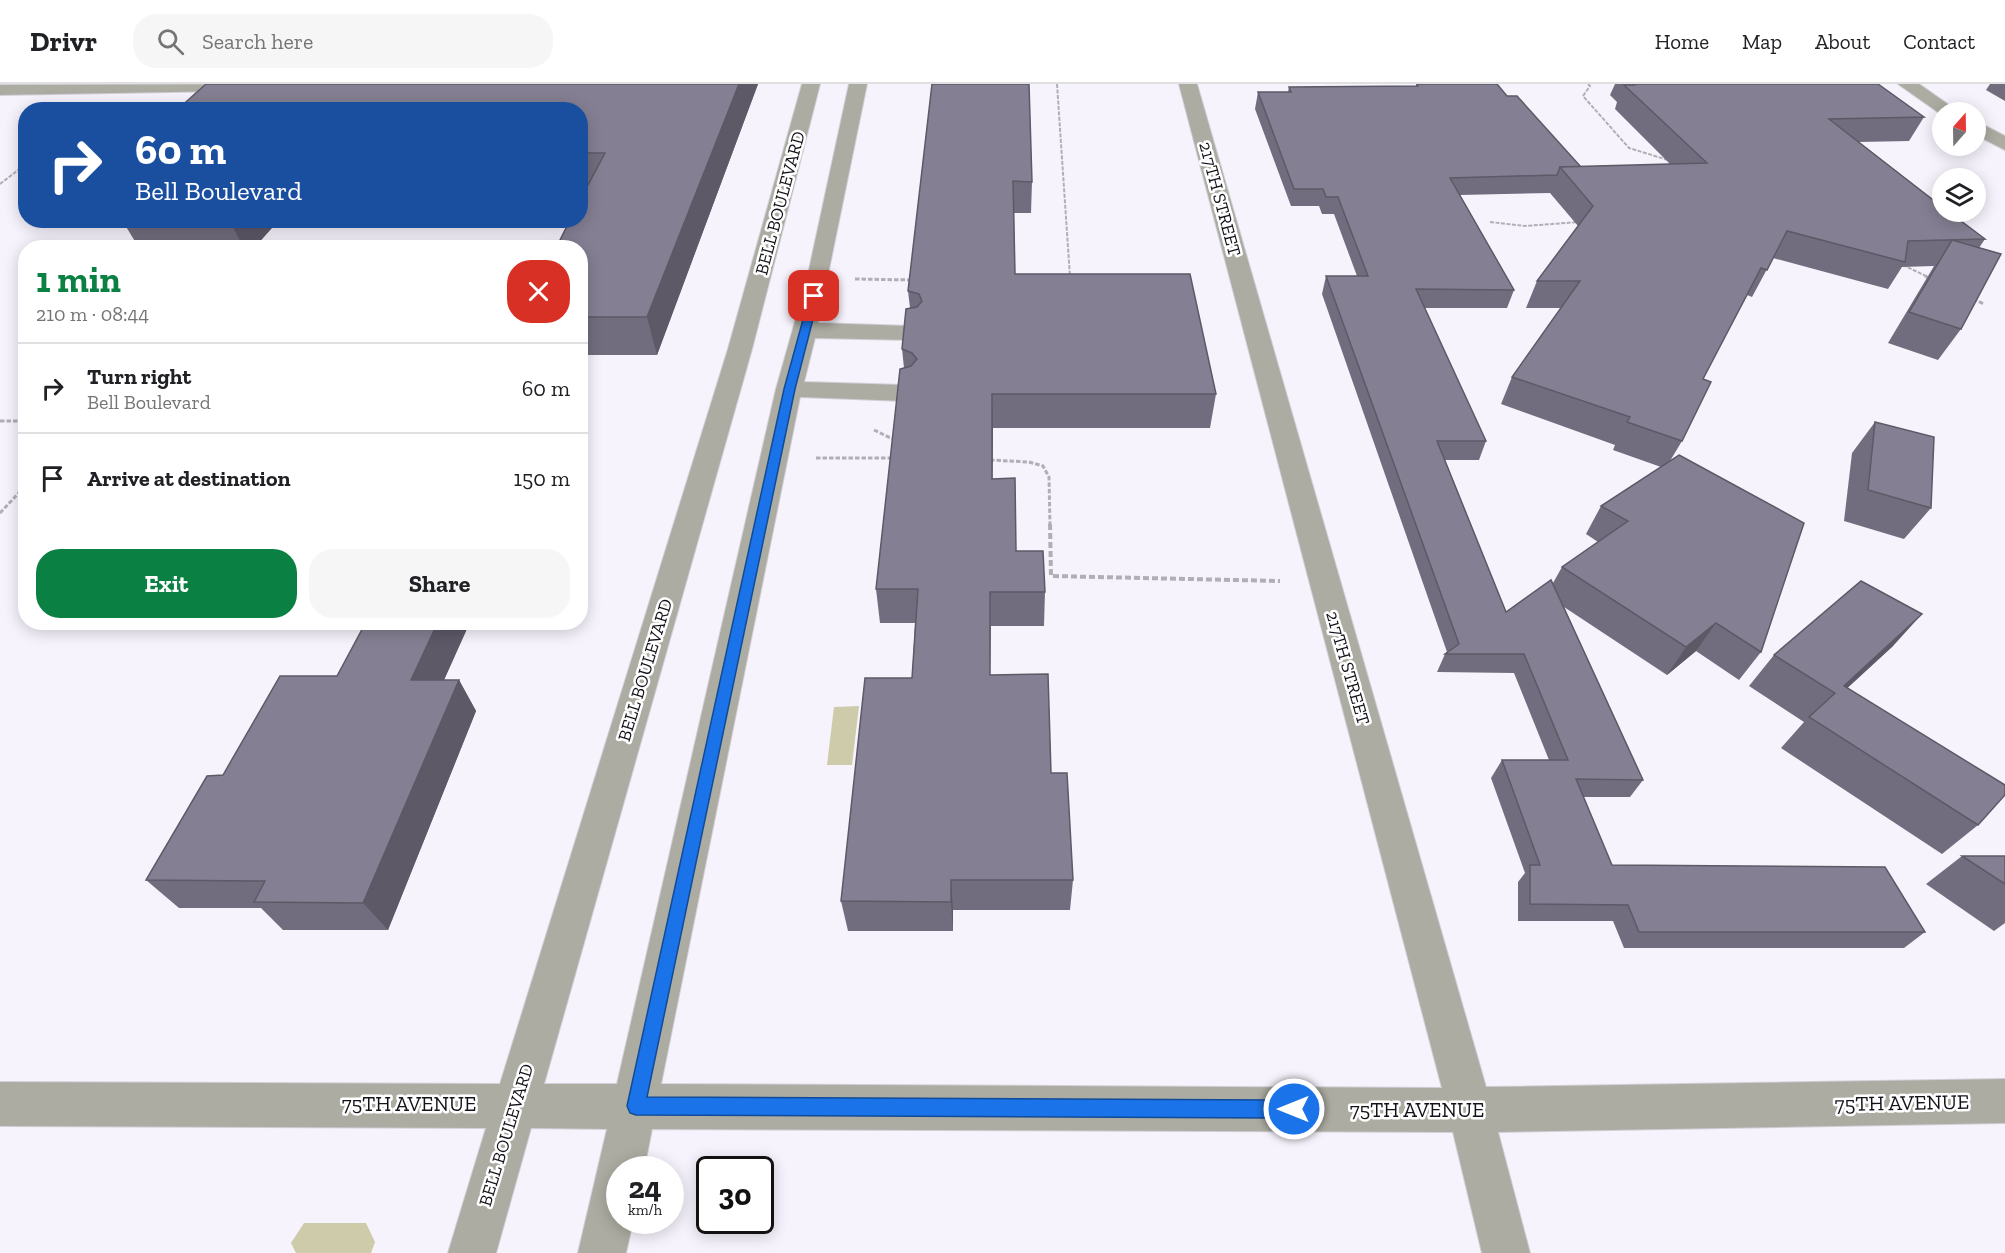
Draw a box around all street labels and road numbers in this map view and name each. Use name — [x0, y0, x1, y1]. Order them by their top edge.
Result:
street label: BELL BOULEVARD — [750, 129, 810, 277]
street label: 217TH STREET — [1194, 139, 1246, 259]
street label: BELL BOULEVARD — [613, 596, 677, 744]
street label: 217TH STREET — [1321, 609, 1375, 727]
street label: BELL BOULEVARD — [474, 1061, 538, 1209]
street label: 75TH AVENUE — [1834, 1089, 1970, 1116]
street label: 75TH AVENUE — [342, 1091, 476, 1116]
street label: 75TH AVENUE — [1350, 1097, 1484, 1122]

